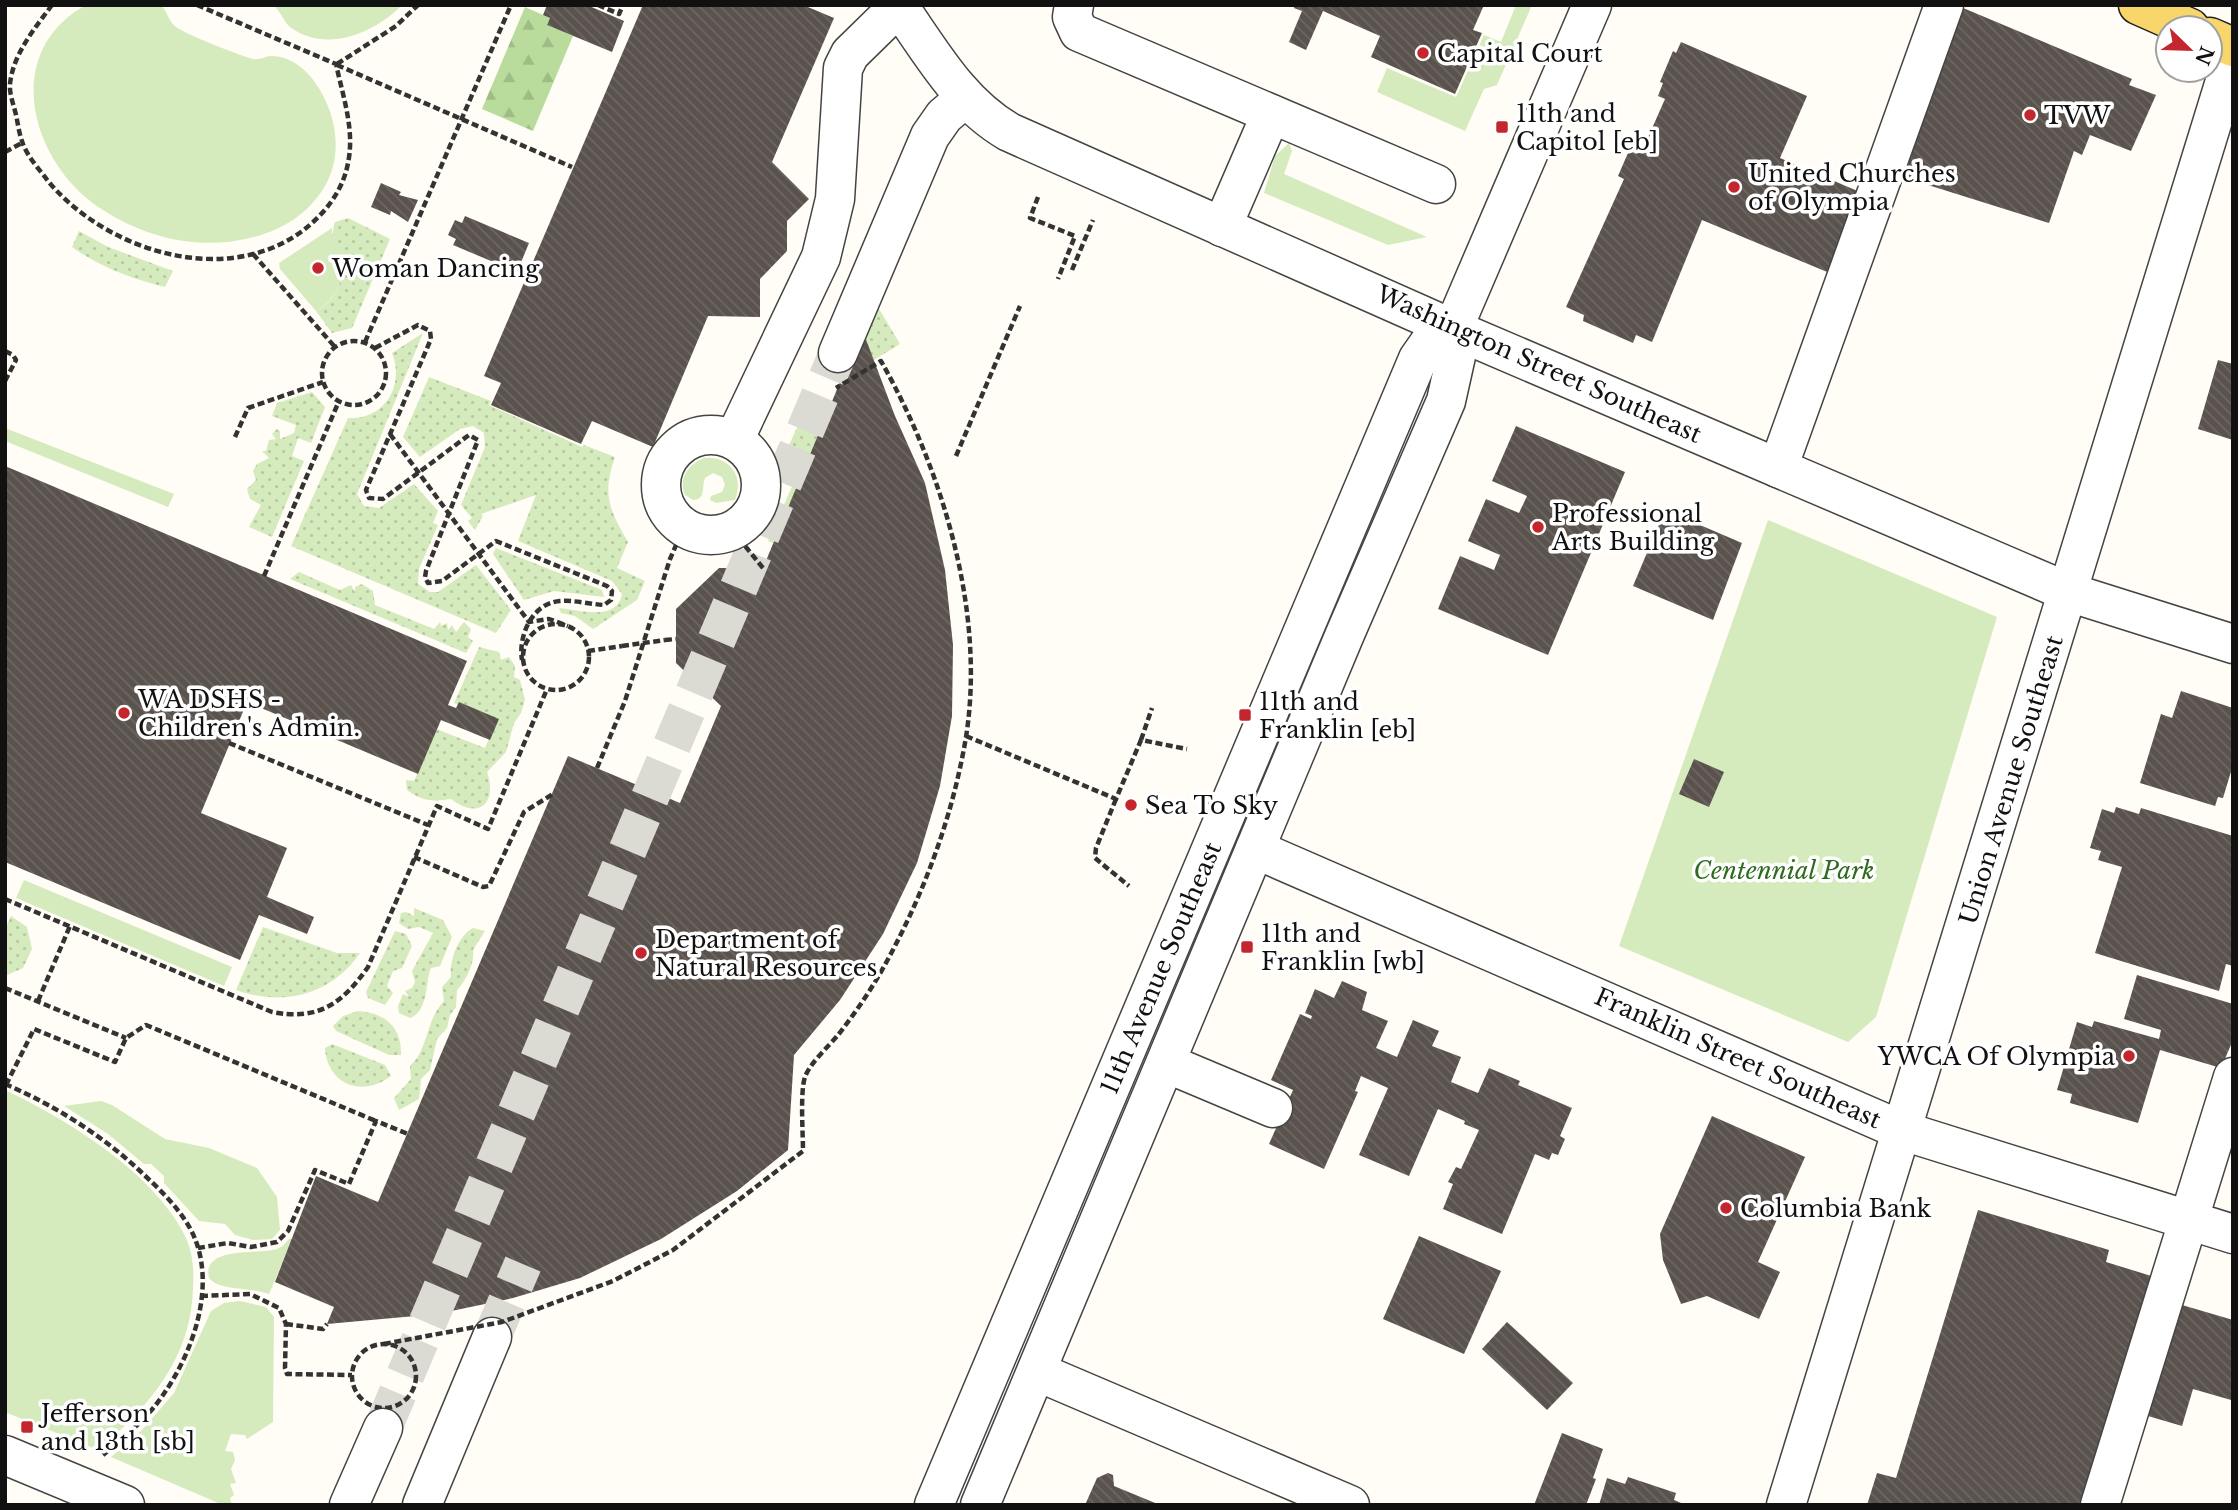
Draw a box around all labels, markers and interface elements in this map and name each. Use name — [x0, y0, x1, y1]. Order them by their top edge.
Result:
north arrow — [2154, 14, 2224, 84]
place label: Capital Court — [1437, 39, 1603, 68]
text: N — [2190, 43, 2218, 68]
marker: Capital Court — [1415, 45, 1431, 61]
place label: 11th and Capitol [eb] — [1516, 99, 1658, 156]
place label: TVW — [2044, 101, 2111, 130]
marker: TVW — [2022, 107, 2038, 123]
marker: 11th and Capitol [eb] — [1494, 119, 1510, 135]
place label: United Churches of Olympia — [1748, 159, 1956, 216]
marker: United Churches of Olympia — [1726, 179, 1742, 195]
place label: Woman Dancing — [331, 254, 540, 283]
marker: Woman Dancing — [310, 260, 326, 276]
street label: Washington Street Southeast — [1371, 279, 1706, 449]
place label: Professional Arts Building — [1551, 499, 1715, 556]
marker: Professional Arts Building — [1530, 519, 1546, 535]
street label: Union Avenue Southeast — [1953, 632, 2069, 928]
place label: WA DSHS - Children's Admin. — [137, 685, 360, 742]
place label: 11th and Franklin [eb] — [1259, 687, 1416, 744]
marker: WA DSHS - Children's Admin. — [116, 705, 132, 721]
marker: 11th and Franklin [eb] — [1237, 707, 1253, 723]
place label: Sea To Sky — [1145, 791, 1279, 820]
marker: Sea To Sky — [1123, 797, 1139, 813]
street label: 11th Avenue Southeast — [1095, 838, 1227, 1098]
park label: Centennial Park — [1694, 856, 1874, 885]
place label: 11th and Franklin [wb] — [1261, 919, 1425, 976]
place label: Department of Natural Resources — [655, 925, 878, 982]
marker: 11th and Franklin [wb] — [1239, 939, 1255, 955]
marker: Department of Natural Resources — [633, 945, 649, 961]
street label: Franklin Street Southeast — [1590, 982, 1886, 1134]
place label: YWCA Of Olympia — [1877, 1042, 2116, 1071]
marker: YWCA Of Olympia — [2121, 1048, 2137, 1064]
place label: Columbia Bank — [1740, 1194, 1932, 1223]
marker: Columbia Bank — [1718, 1200, 1734, 1216]
place label: Jefferson and 13th [sb] — [38, 1399, 195, 1456]
marker: Jefferson and 13th [sb] — [19, 1419, 35, 1435]

